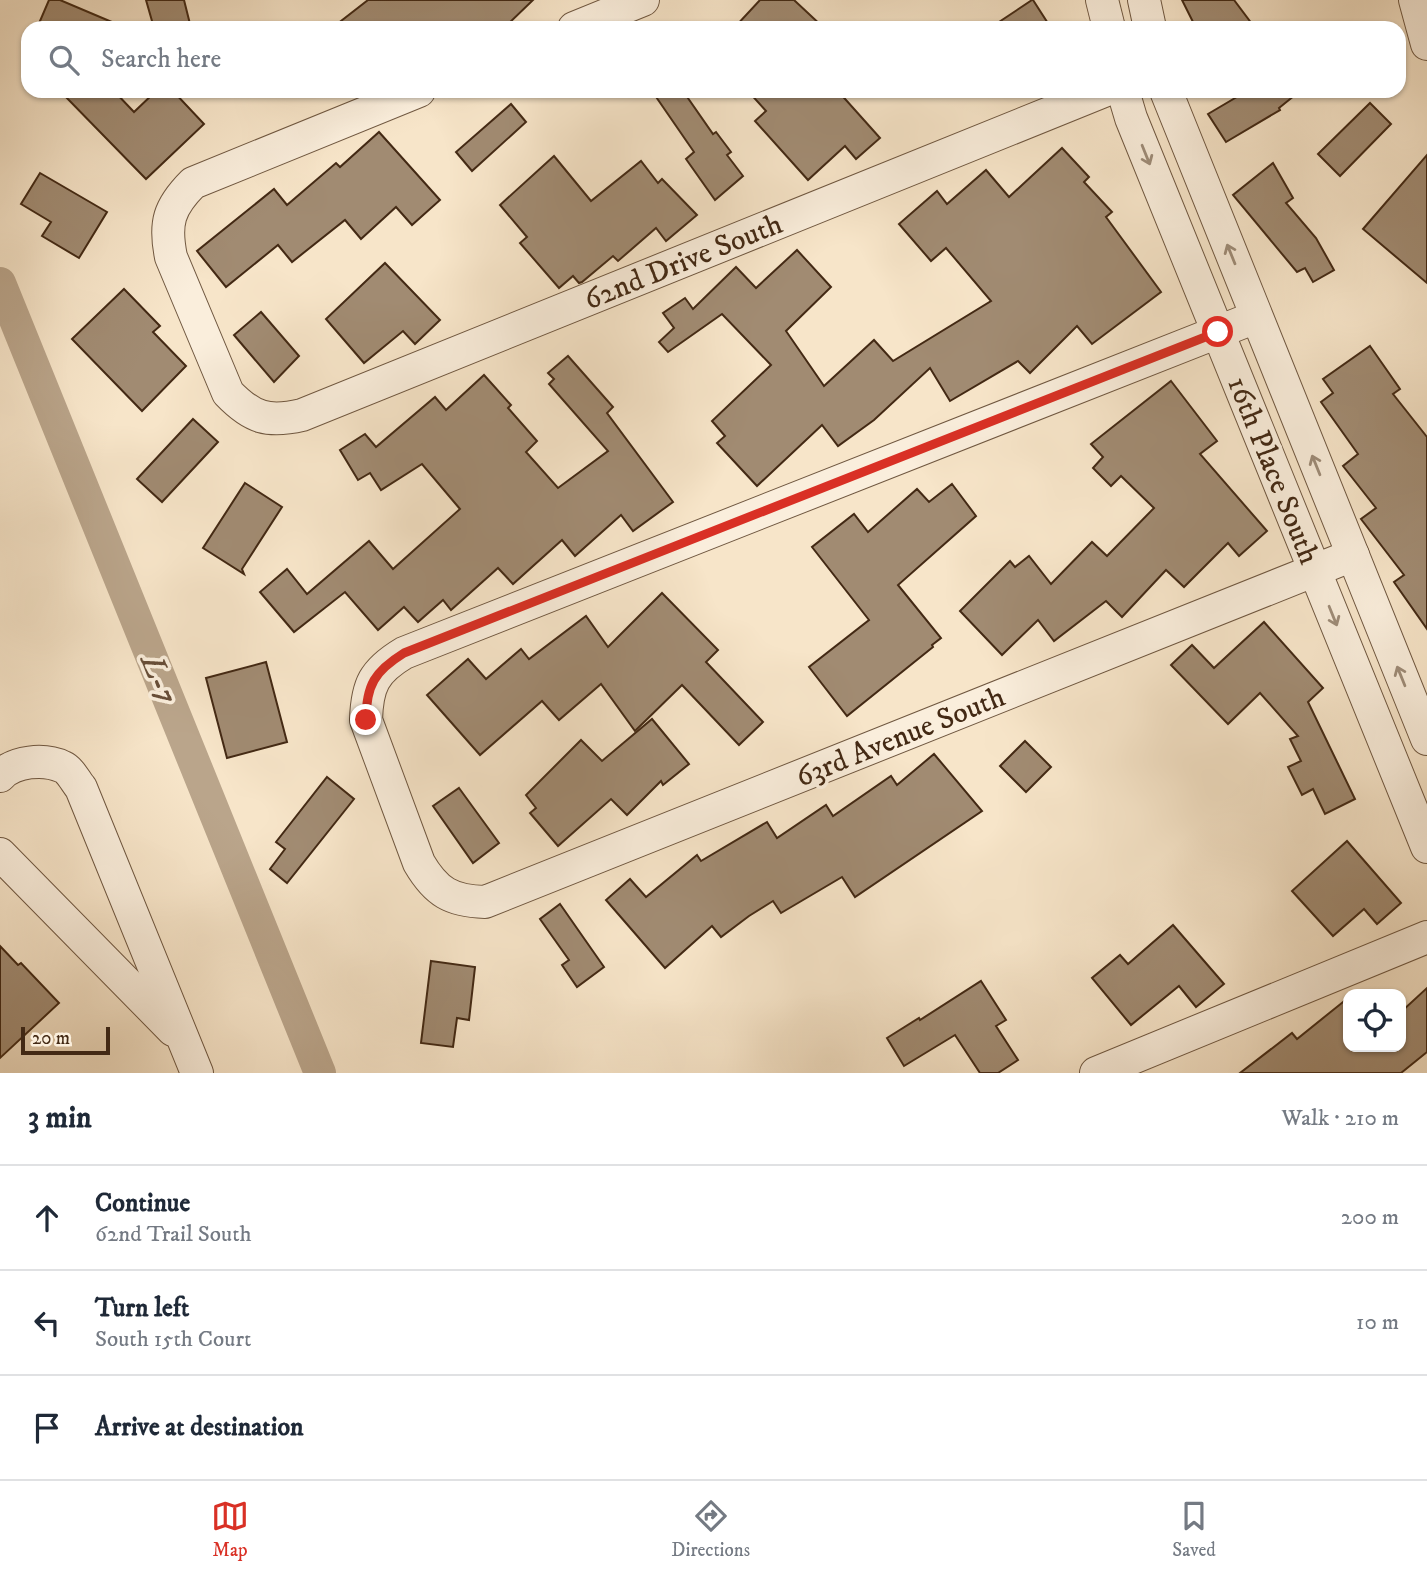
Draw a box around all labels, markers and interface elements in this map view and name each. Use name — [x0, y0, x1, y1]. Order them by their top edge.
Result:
search box — [21, 21, 1406, 98]
icon: search — [45, 41, 83, 79]
text: Search here — [101, 43, 221, 76]
one-way arrow — [1141, 144, 1154, 165]
street label: 62nd Drive South — [579, 206, 788, 319]
one-way arrow — [1223, 244, 1236, 265]
route start — [1202, 316, 1233, 347]
street label: 16th Place South — [1218, 371, 1327, 570]
one-way arrow — [1309, 454, 1322, 476]
one-way arrow — [1328, 604, 1341, 626]
water label: L-7 — [130, 647, 186, 710]
one-way arrow — [1394, 665, 1407, 687]
street label: 63rd Avenue South — [791, 678, 1011, 796]
route end — [350, 704, 381, 735]
map controls — [1343, 989, 1406, 1052]
button: locate — [1343, 989, 1406, 1052]
scale bar — [21, 1024, 110, 1056]
text: 20 m — [32, 1027, 70, 1050]
text: 3 min — [28, 1100, 92, 1137]
text: Walk · 210 m — [1282, 1104, 1399, 1133]
text: Continue — [95, 1187, 190, 1220]
icon: ahead — [28, 1199, 66, 1237]
text: 200 m — [1341, 1203, 1399, 1232]
text: 62nd Trail South — [95, 1220, 252, 1249]
text: Turn left — [95, 1292, 189, 1325]
icon: left — [28, 1304, 66, 1342]
text: 10 m — [1356, 1308, 1399, 1337]
text: South 15th Court — [95, 1325, 251, 1354]
icon: arrive — [28, 1409, 66, 1447]
text: Arrive at destination — [95, 1411, 304, 1444]
tab: Map — [211, 1497, 249, 1562]
tab: Directions — [671, 1497, 750, 1562]
tab: Saved — [1172, 1497, 1216, 1562]

